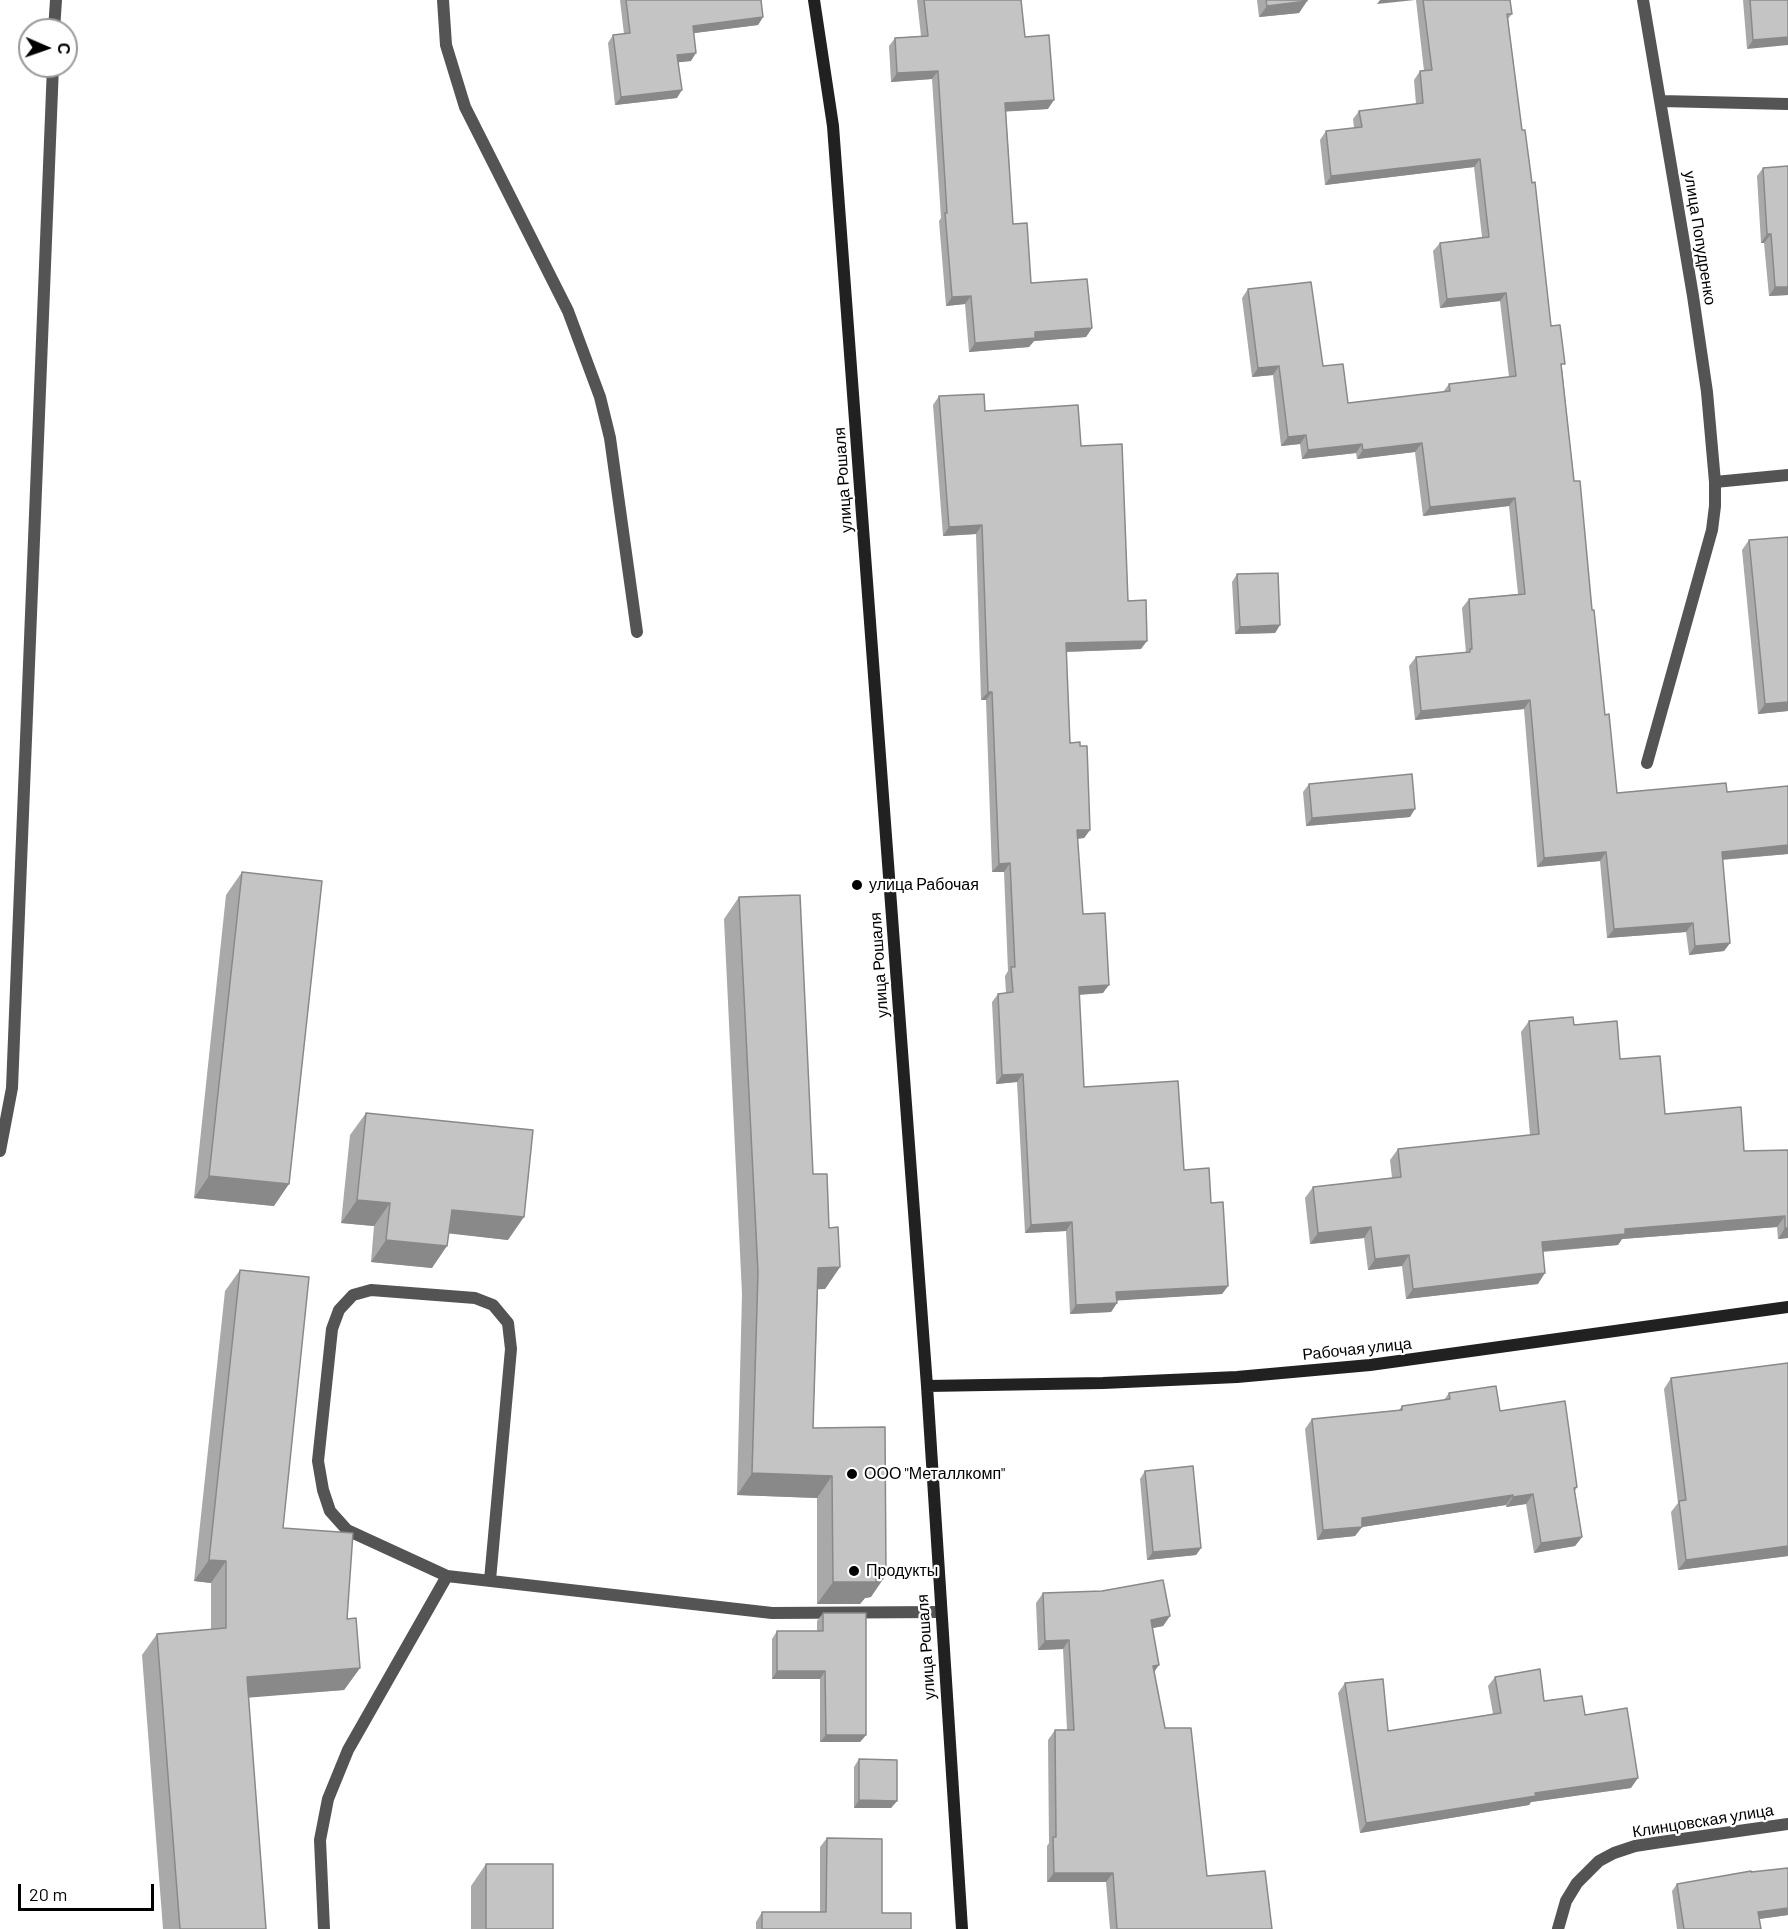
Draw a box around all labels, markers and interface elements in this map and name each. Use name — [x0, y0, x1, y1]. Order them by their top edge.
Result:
north arrow — [18, 18, 78, 78]
text: С — [55, 42, 74, 55]
street label: улица Попудренко — [1680, 169, 1720, 307]
street label: улица Рошаля — [830, 427, 856, 533]
place label: улица Рабочая — [869, 875, 979, 895]
marker: улица Рабочая — [850, 878, 864, 892]
street label: улица Рошаля — [866, 912, 892, 1018]
street label: Рабочая улица — [1301, 1334, 1413, 1364]
place label: ООО "Металлкомп" — [864, 1464, 1005, 1484]
marker: ООО "Металлкомп" — [845, 1467, 859, 1481]
place label: Продукты — [866, 1561, 938, 1581]
marker: Продукты — [847, 1564, 861, 1578]
street label: улица Рошаля — [913, 1594, 939, 1700]
street label: Клинцовская улица — [1631, 1800, 1775, 1842]
scale bar — [21, 1872, 158, 1910]
text: 20 m — [29, 1883, 67, 1905]

